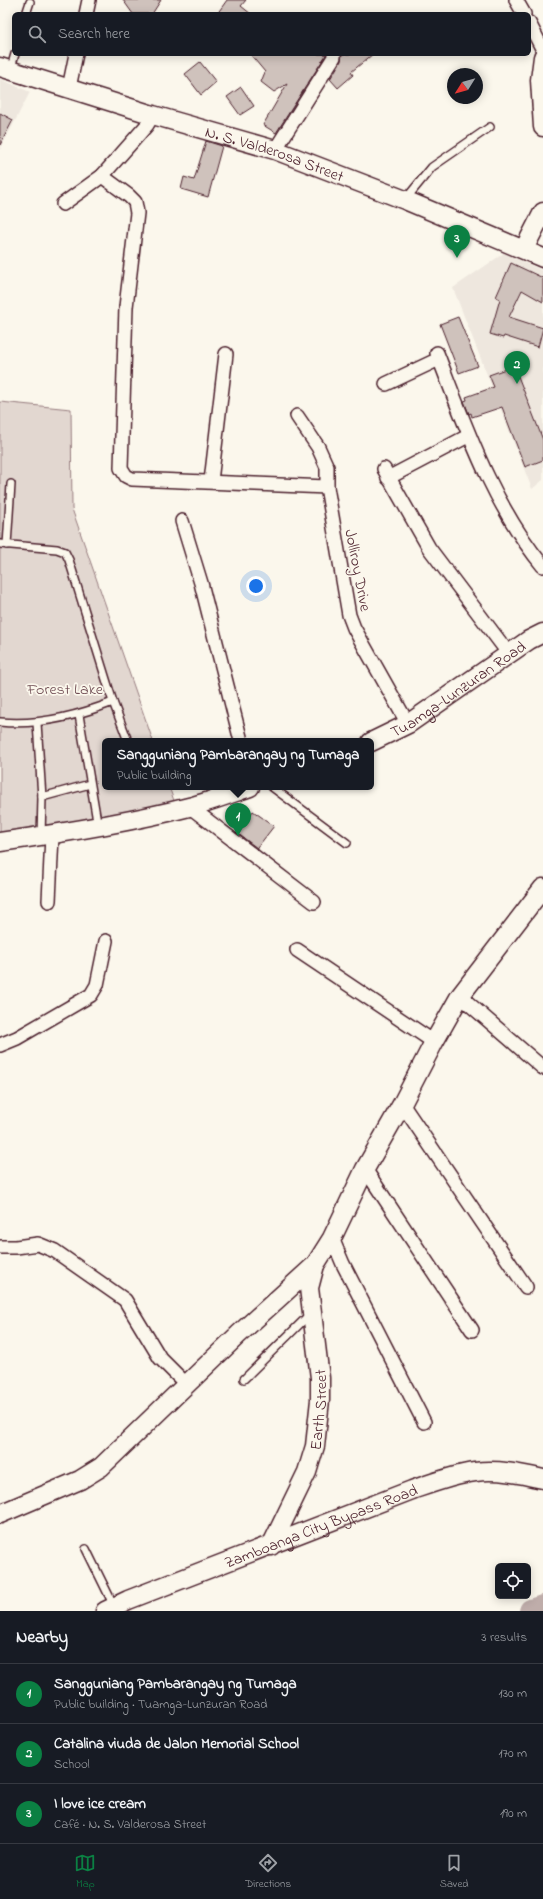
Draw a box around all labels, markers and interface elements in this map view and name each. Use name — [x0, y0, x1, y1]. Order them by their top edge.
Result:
search box — [12, 12, 531, 56]
icon: search — [26, 23, 48, 45]
text: Search here — [58, 23, 130, 45]
north arrow — [447, 68, 483, 104]
street label: N. S. Valderosa Street — [202, 121, 348, 190]
pin: 3 — [444, 225, 470, 258]
pin: 2 — [504, 351, 530, 384]
street label: Jolliroy Drive — [337, 527, 377, 614]
your location — [246, 576, 266, 596]
street label: Tuamga-Lunzuran Road — [387, 636, 531, 745]
park label: Forest Lake — [26, 678, 104, 702]
popup — [102, 738, 374, 790]
text: Sangguniang Pambarangay ng Tumaga — [117, 744, 359, 766]
text: Public building — [117, 766, 192, 785]
pin: 1 — [225, 803, 251, 836]
street label: Earth Street — [305, 1367, 334, 1451]
street label: Zamboanga City Bypass Road — [221, 1479, 421, 1576]
map controls — [495, 1563, 531, 1599]
button: locate — [495, 1563, 531, 1599]
text: Nearby — [16, 1625, 68, 1650]
text: 3 results — [481, 1628, 527, 1647]
text: Sangguniang Pambarangay ng Tumaga — [54, 1673, 297, 1695]
text: 1 — [27, 1684, 31, 1703]
text: 130 m — [499, 1684, 527, 1703]
text: Public building · Tuamga-Lunzuran Road — [54, 1695, 268, 1714]
text: Catalina viuda de Jalon Memorial School — [54, 1733, 299, 1755]
text: 2 — [26, 1744, 32, 1763]
text: 170 m — [499, 1744, 527, 1763]
text: School — [54, 1755, 90, 1774]
text: I love ice cream — [54, 1793, 146, 1815]
text: 3 — [26, 1804, 32, 1823]
text: 190 m — [500, 1804, 527, 1823]
text: Café · N. S. Valderosa Street — [54, 1815, 206, 1834]
tab: Map — [74, 1852, 96, 1892]
tab: Directions — [245, 1852, 291, 1892]
tab: Saved — [440, 1852, 469, 1892]

